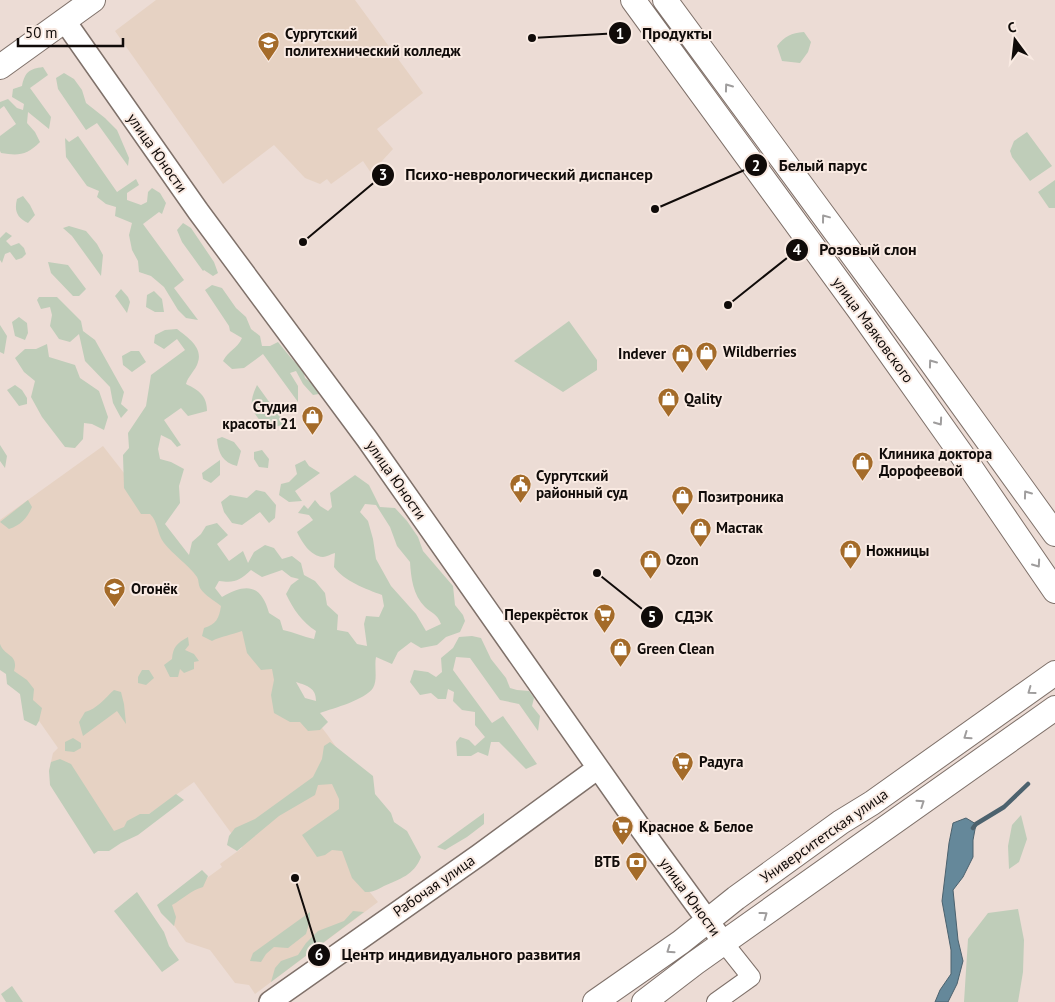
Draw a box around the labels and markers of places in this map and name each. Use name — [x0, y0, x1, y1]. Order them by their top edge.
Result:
callout: Продукты — [607, 18, 722, 49]
place label: Сургутский политехнический колледж — [285, 24, 461, 60]
school or university icon: Сургутский политехнический колледж — [257, 31, 281, 62]
callout: Белый парус — [743, 150, 877, 181]
callout: Психо-неврологический диспансер — [370, 159, 663, 190]
callout: Розовый слон — [784, 234, 927, 265]
shop icon: Wildberries — [695, 340, 719, 371]
shop icon: Indever — [670, 342, 694, 373]
place label: Wildberries — [723, 342, 797, 361]
place label: Indever — [618, 344, 667, 363]
shop icon: Qality — [656, 387, 680, 418]
place label: Qality — [684, 389, 723, 408]
place label: Студия красоты 21 — [222, 397, 297, 433]
shop icon: Студия красоты 21 — [301, 404, 325, 435]
place label: Клиника доктора Дорофеевой — [879, 444, 992, 480]
shop icon: Клиника доктора Дорофеевой — [851, 451, 875, 482]
place label: Сургутский районный суд — [536, 466, 628, 502]
public building icon: Сургутский районный суд — [508, 473, 532, 504]
shop icon: Позитроника — [670, 485, 694, 516]
place label: Позитроника — [698, 487, 784, 506]
shop icon: Мастак — [688, 516, 712, 547]
place label: Мастак — [716, 518, 764, 537]
shop icon: Ножницы — [838, 539, 862, 570]
place label: Ножницы — [866, 541, 929, 560]
shop icon: Ozon — [638, 548, 662, 579]
place label: Ozon — [666, 550, 699, 569]
school or university icon: Огонёк — [103, 577, 127, 608]
place label: Огонёк — [131, 579, 178, 598]
callout: СДЭК — [639, 601, 723, 632]
supermarket icon: Перекрёсток — [592, 603, 616, 634]
place label: Перекрёсток — [504, 605, 589, 624]
shop icon: Green Clean — [609, 637, 633, 668]
place label: Green Clean — [637, 639, 714, 658]
supermarket icon: Радуга — [671, 750, 695, 781]
place label: Радуга — [699, 752, 743, 771]
supermarket icon: Красное & Белое — [611, 815, 635, 846]
place label: Красное & Белое — [639, 817, 754, 836]
bank icon: ВТБ — [624, 850, 648, 881]
place label: ВТБ — [594, 852, 620, 871]
callout: Центр индивидуального развития — [306, 939, 590, 970]

